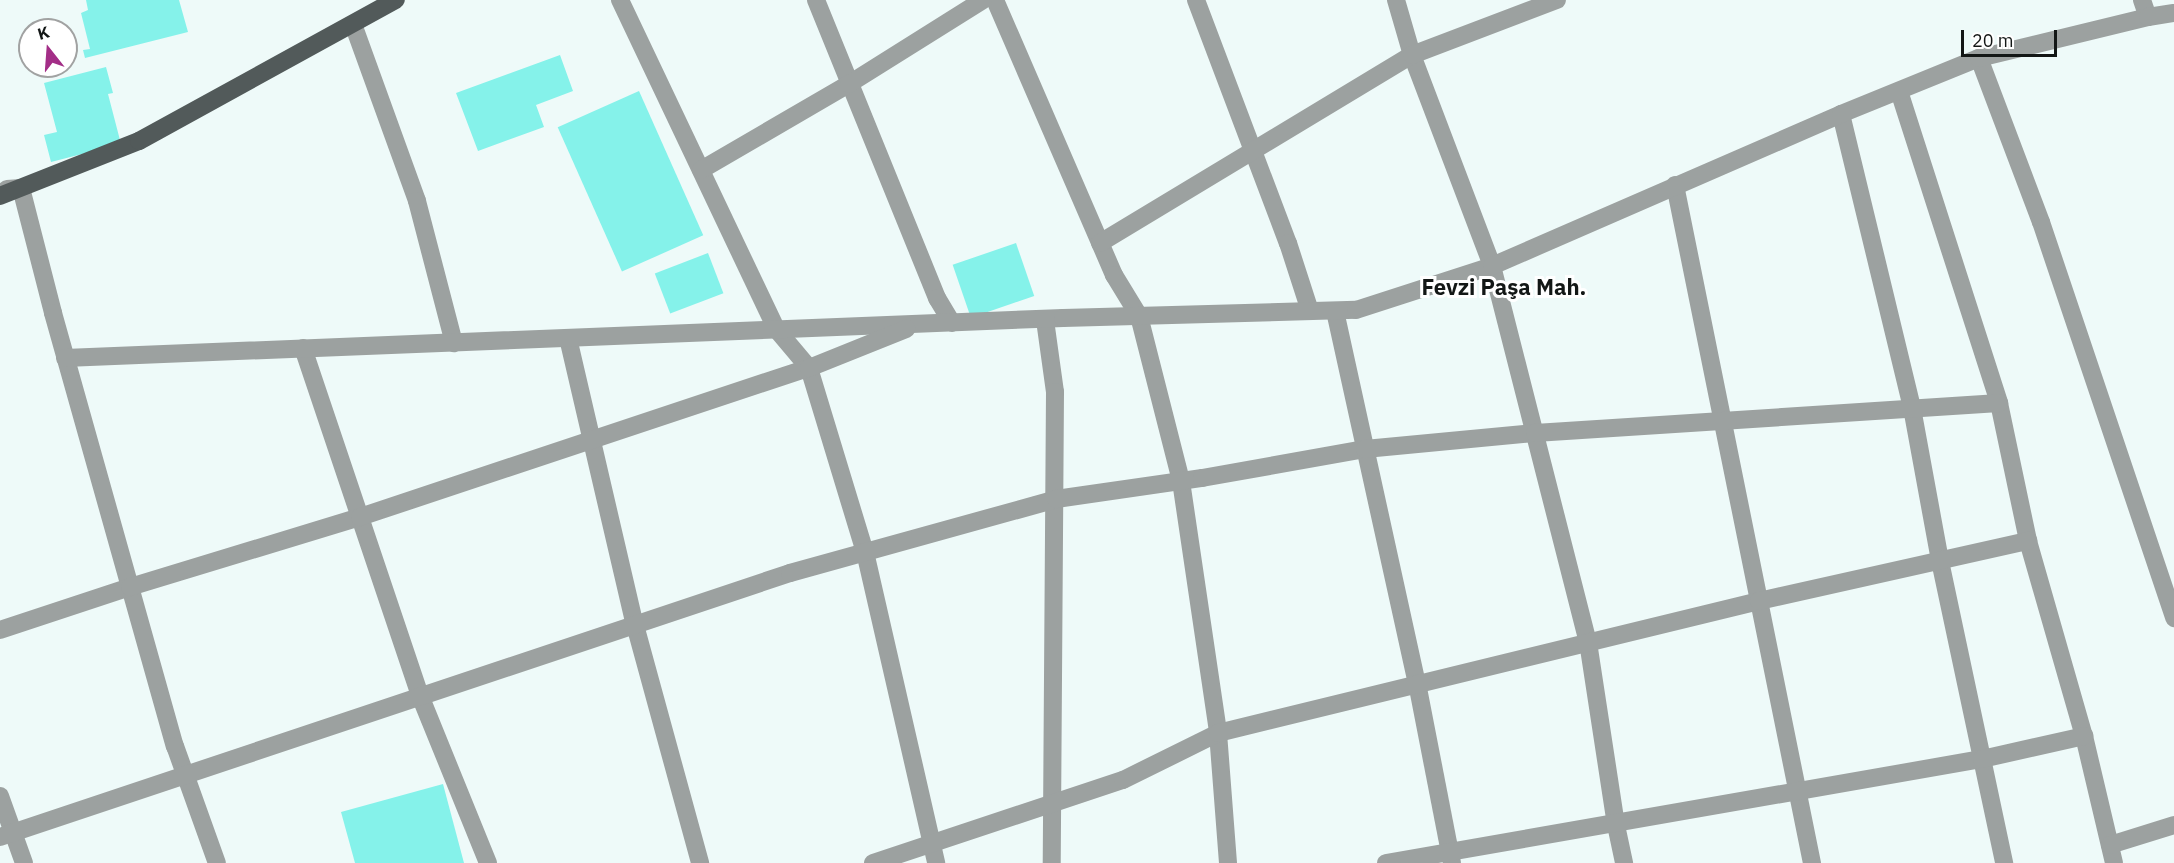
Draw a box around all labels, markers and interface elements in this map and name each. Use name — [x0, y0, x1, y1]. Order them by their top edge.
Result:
north arrow — [18, 18, 78, 78]
scale bar — [1964, 18, 2060, 56]
text: K — [35, 22, 52, 44]
text: 20 m — [1972, 29, 2014, 52]
district label: Fevzi Paşa Mah. — [1422, 274, 1586, 300]

